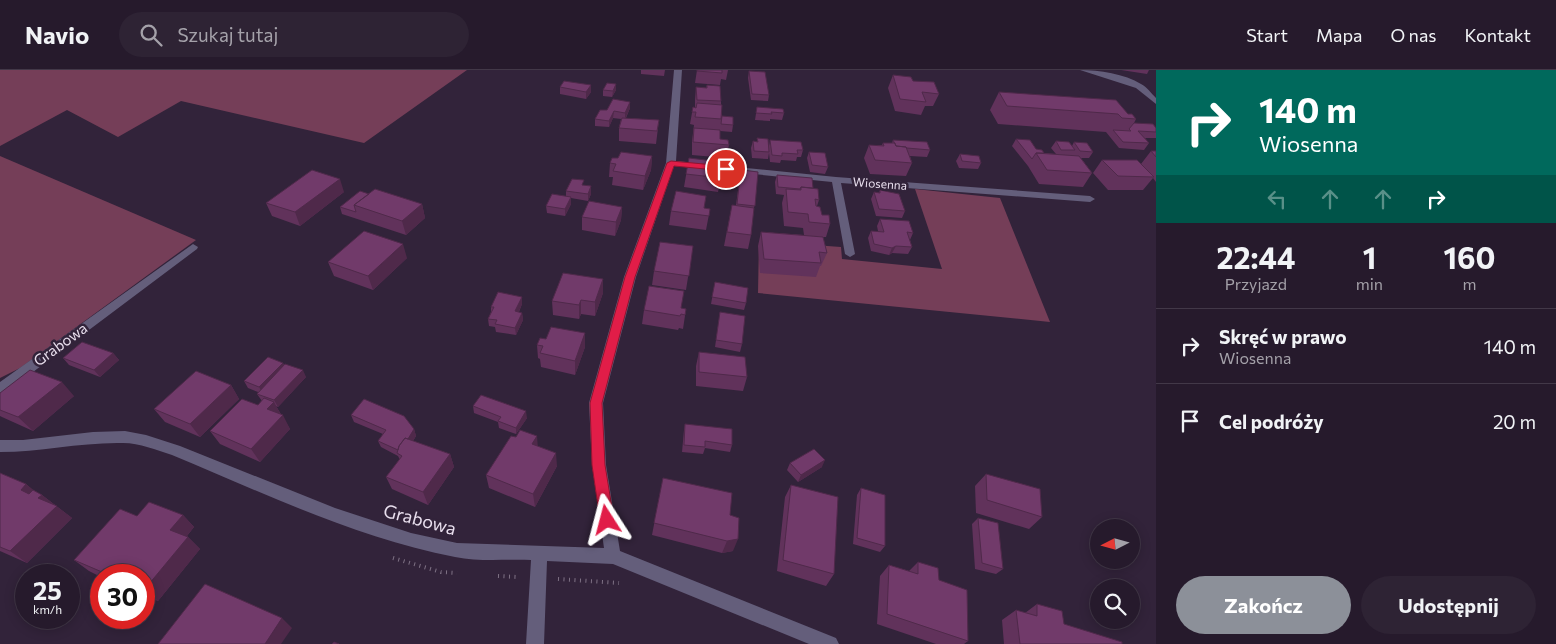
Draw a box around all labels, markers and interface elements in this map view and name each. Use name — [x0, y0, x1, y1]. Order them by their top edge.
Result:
search box — [119, 12, 469, 57]
text: Navio — [25, 20, 89, 49]
icon: search — [137, 21, 165, 49]
text: Szukaj tutaj — [177, 23, 278, 46]
text: Start — [1246, 24, 1288, 46]
text: Mapa — [1316, 24, 1362, 46]
text: O nas — [1390, 24, 1437, 46]
text: Kontakt — [1465, 24, 1531, 46]
text: 140 m — [1259, 87, 1357, 130]
icon: right — [1176, 90, 1241, 155]
text: Wiosenna — [1259, 130, 1358, 157]
pin — [705, 148, 747, 190]
icon: arrive — [712, 155, 740, 183]
street label: Wiosenna — [852, 174, 908, 192]
icon: left — [1263, 185, 1291, 213]
icon: ahead — [1316, 185, 1344, 213]
icon: ahead — [1369, 185, 1397, 213]
icon: right — [1422, 185, 1450, 213]
text: 22:44 — [1216, 238, 1295, 275]
text: 1 — [1363, 238, 1376, 275]
text: 160 — [1444, 238, 1496, 275]
text: Przyjazd — [1225, 274, 1287, 293]
text: min — [1356, 274, 1383, 293]
text: m — [1463, 274, 1477, 293]
street label: Grabowa — [30, 319, 90, 369]
text: Skręć w prawo — [1219, 325, 1347, 348]
icon: right — [1176, 332, 1204, 360]
text: 140 m — [1484, 335, 1536, 358]
text: Wiosenna — [1219, 348, 1291, 367]
icon: arrive — [1176, 407, 1204, 435]
text: Cel podróży — [1219, 410, 1324, 433]
text: 20 m — [1493, 410, 1536, 433]
position arrow — [580, 493, 632, 545]
street label: Grabowa — [381, 499, 459, 539]
north arrow — [1090, 519, 1140, 569]
map controls — [1090, 519, 1140, 629]
speed limit sign: 30 — [90, 564, 155, 629]
text: 25 — [33, 575, 62, 605]
button: Zakończ — [1176, 576, 1351, 634]
button: Udostępnij — [1361, 576, 1536, 634]
button: search — [1090, 579, 1140, 629]
text: km/h — [33, 602, 62, 616]

